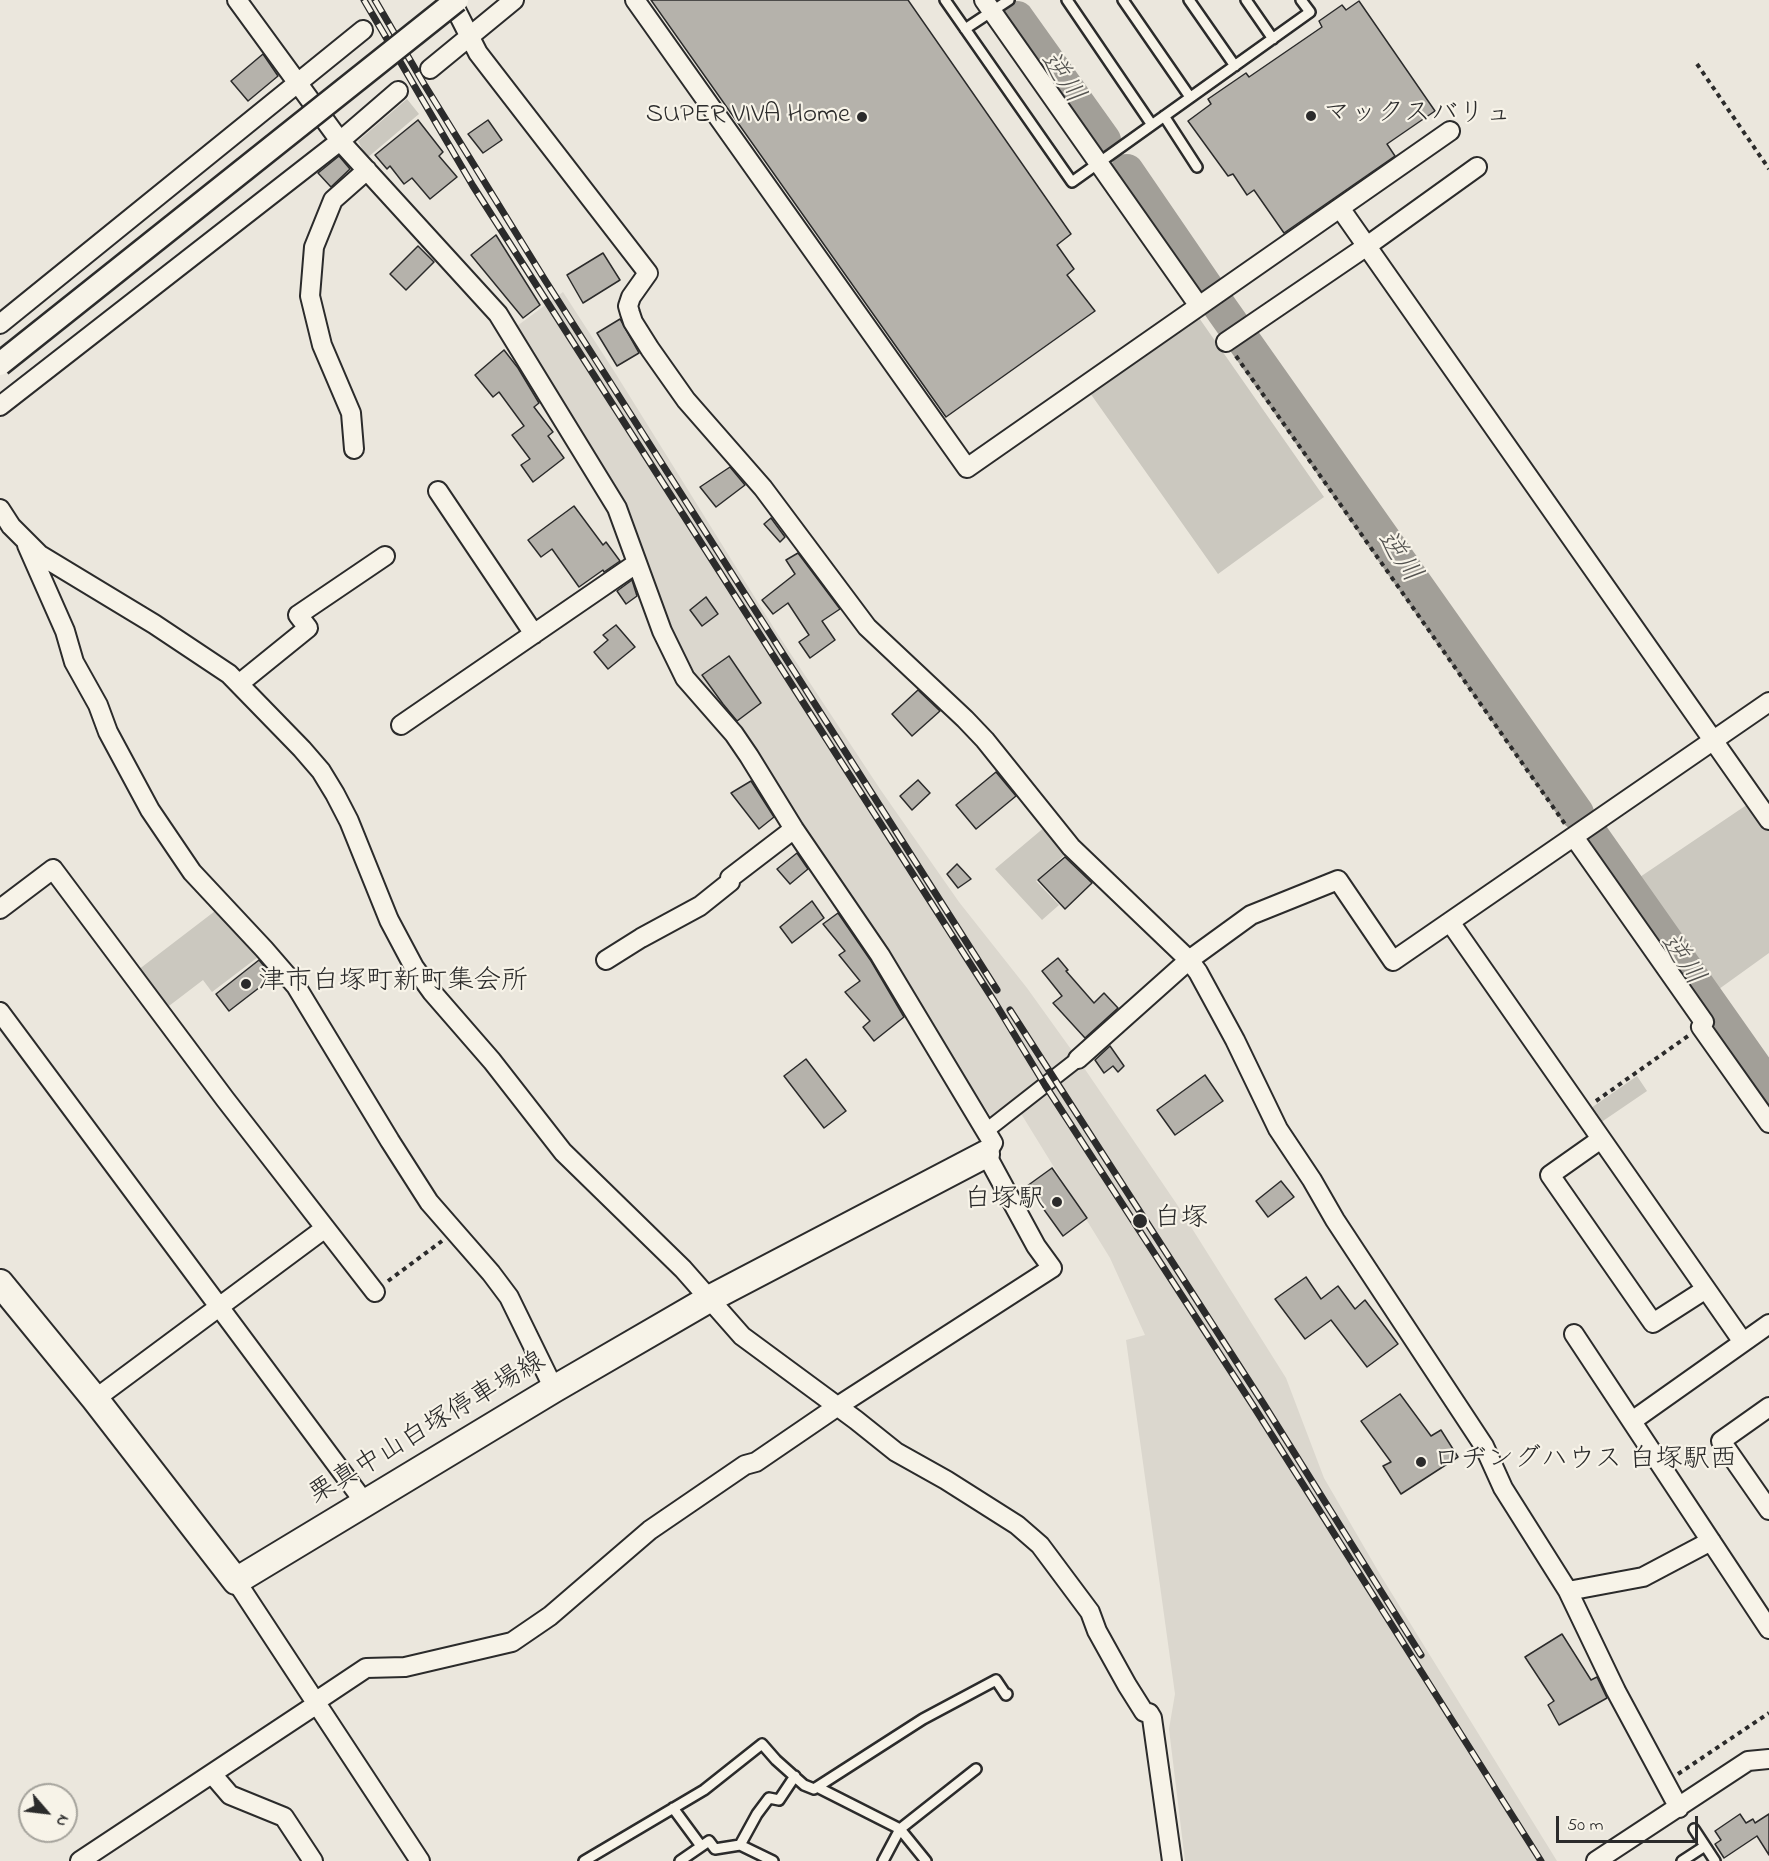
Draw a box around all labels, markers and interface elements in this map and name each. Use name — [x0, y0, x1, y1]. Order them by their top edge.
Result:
water label: 逆川 — [1030, 46, 1090, 112]
place label: マックスバリュ — [1323, 100, 1512, 132]
place label: SUPER VIVA Home — [646, 101, 850, 133]
marker: マックスバリュ — [1304, 109, 1318, 123]
marker: SUPER VIVA Home — [855, 110, 869, 124]
water label: 逆川 — [1367, 525, 1427, 591]
water label: 逆川 — [1650, 928, 1710, 994]
place label: 津市白塚町新町集会所 — [258, 968, 528, 1000]
marker: 津市白塚町新町集会所 — [239, 977, 253, 991]
place label: 白塚駅 — [964, 1186, 1045, 1218]
marker: 白塚駅 — [1050, 1195, 1064, 1209]
place label: 白塚 — [1154, 1205, 1208, 1237]
marker: 白塚 — [1131, 1212, 1149, 1230]
street label: 栗真中山白塚停車場線 — [304, 1347, 552, 1513]
place label: ロヂングハウス 白塚駅西 — [1433, 1446, 1737, 1478]
marker: ロヂングハウス 白塚駅西 — [1414, 1455, 1428, 1469]
north arrow — [18, 1783, 78, 1843]
scale bar — [1559, 1804, 1702, 1842]
text: N — [49, 1810, 75, 1831]
text: 50 m — [1567, 1813, 1604, 1839]

